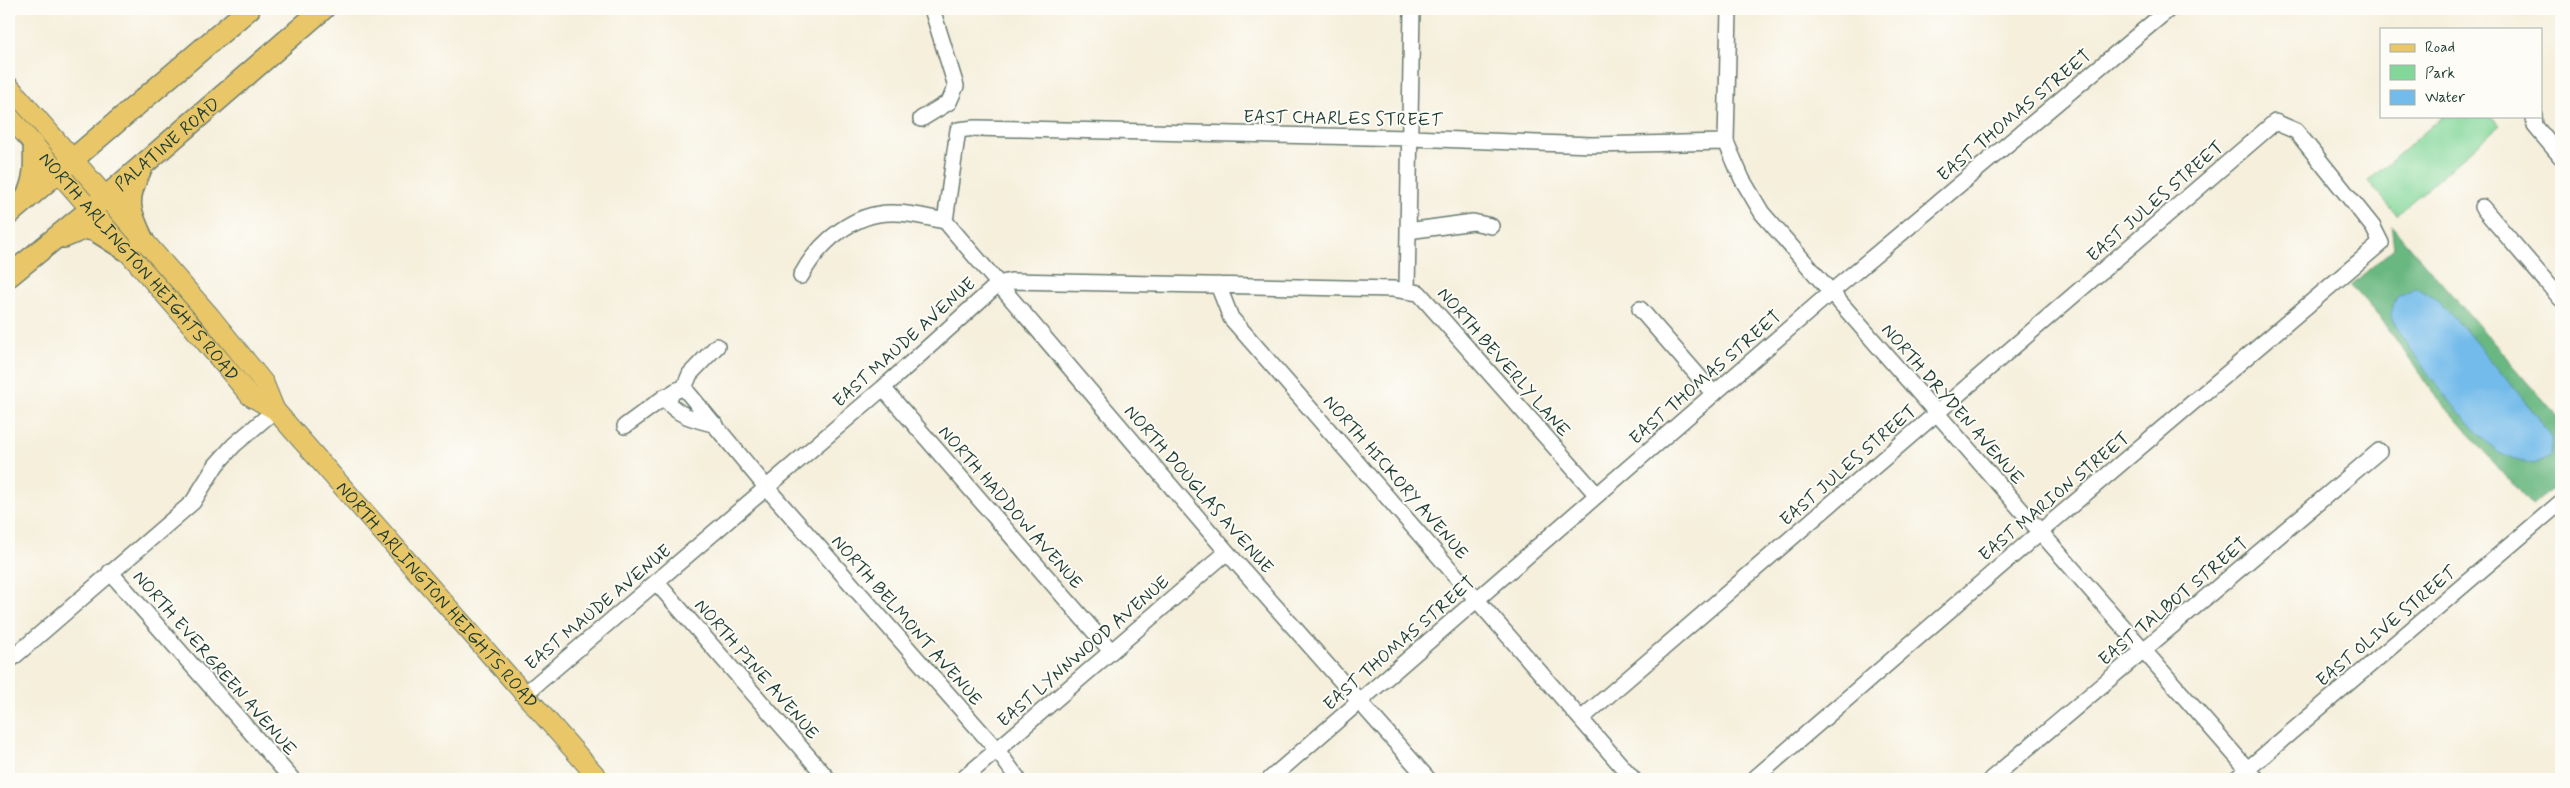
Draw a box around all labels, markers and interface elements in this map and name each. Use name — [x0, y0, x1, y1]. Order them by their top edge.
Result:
legend — [2380, 28, 2542, 118]
text: Road — [2425, 38, 2455, 58]
street label: EAST THOMAS STREET — [1933, 44, 2097, 187]
text: Park — [2425, 64, 2455, 84]
text: Water — [2425, 88, 2465, 108]
street label: PALATINE ROAD — [110, 92, 226, 197]
street label: EAST CHARLES STREET — [1243, 105, 1444, 133]
street label: EAST JULES STREET — [2082, 136, 2229, 268]
street label: NORTH ARLINGTON HEIGHTS ROAD — [33, 148, 244, 387]
street label: EAST MAUDE AVENUE — [828, 272, 981, 413]
street label: NORTH BEVERLY LANE — [1431, 283, 1575, 443]
street label: EAST THOMAS STREET — [1625, 305, 1787, 450]
street label: NORTH DRYDEN AVENUE — [1875, 319, 2029, 491]
street label: NORTH HICKORY AVENUE — [1317, 390, 1473, 565]
street label: NORTH DOUGLAS AVENUE — [1118, 400, 1278, 579]
street label: EAST JULES STREET — [1775, 400, 1922, 532]
street label: NORTH HADDOW AVENUE — [933, 421, 1088, 595]
street label: EAST MARION STREET — [1974, 426, 2135, 567]
street label: NORTH ARLINGTON HEIGHTS ROAD — [330, 477, 543, 714]
street label: NORTH BELMONT AVENUE — [825, 530, 987, 711]
street label: EAST TALBOT STREET — [2094, 532, 2254, 672]
street label: EAST MAUDE AVENUE — [520, 539, 677, 676]
street label: EAST OLIVE STREET — [2311, 560, 2462, 693]
street label: NORTH EVERGREEN AVENUE — [127, 566, 302, 762]
street label: EAST LYNNWOOD AVENUE — [993, 570, 1175, 733]
street label: EAST THOMAS STREET — [1319, 571, 1481, 716]
street label: NORTH PINE AVENUE — [689, 594, 824, 745]

